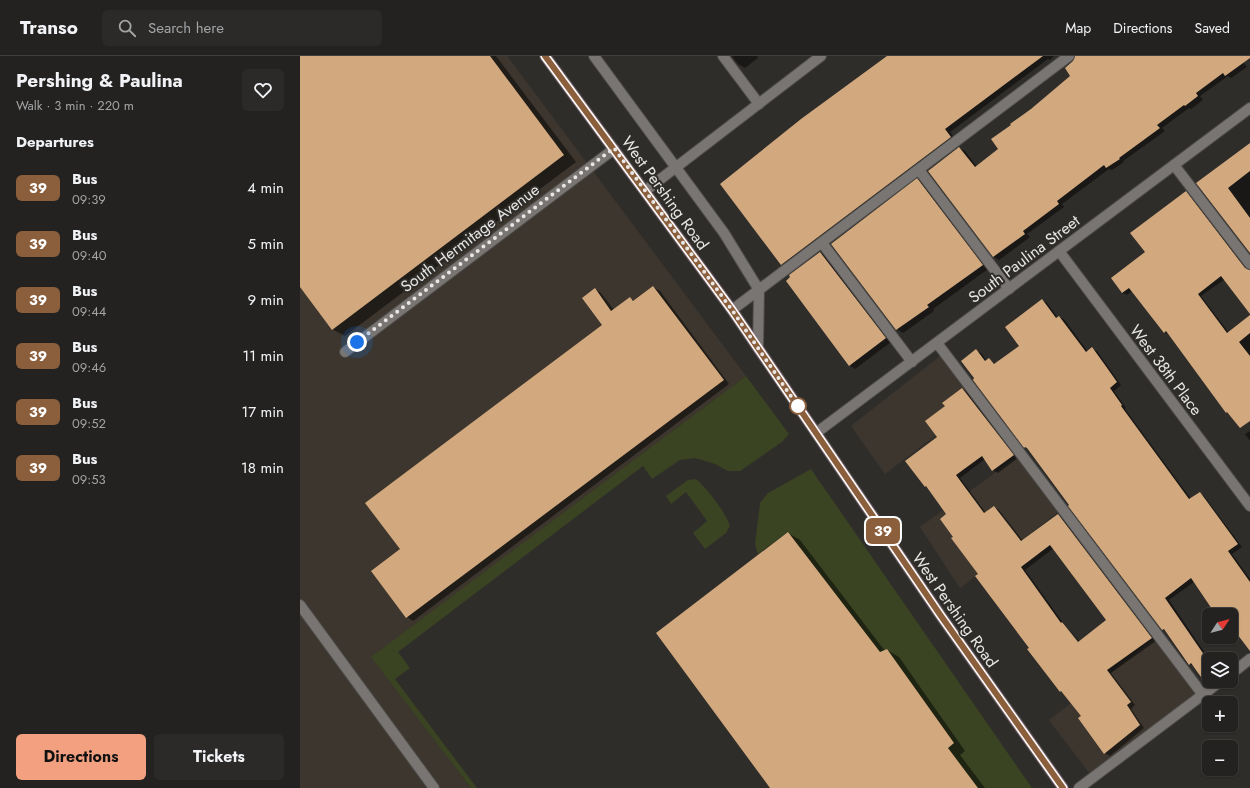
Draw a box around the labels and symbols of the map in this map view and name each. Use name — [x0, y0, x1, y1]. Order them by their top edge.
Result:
street label: West Pershing Road — [616, 131, 714, 255]
street label: South Hermitage Avenue — [396, 178, 544, 298]
street label: South Paulina Street — [963, 209, 1085, 309]
street label: West 38th Place — [1124, 320, 1208, 420]
your location — [347, 332, 367, 352]
unlabelled marker — [789, 397, 807, 415]
line badge: 39 — [865, 518, 901, 544]
street label: West Pershing Road — [907, 548, 1003, 672]
north arrow — [1202, 608, 1238, 644]

